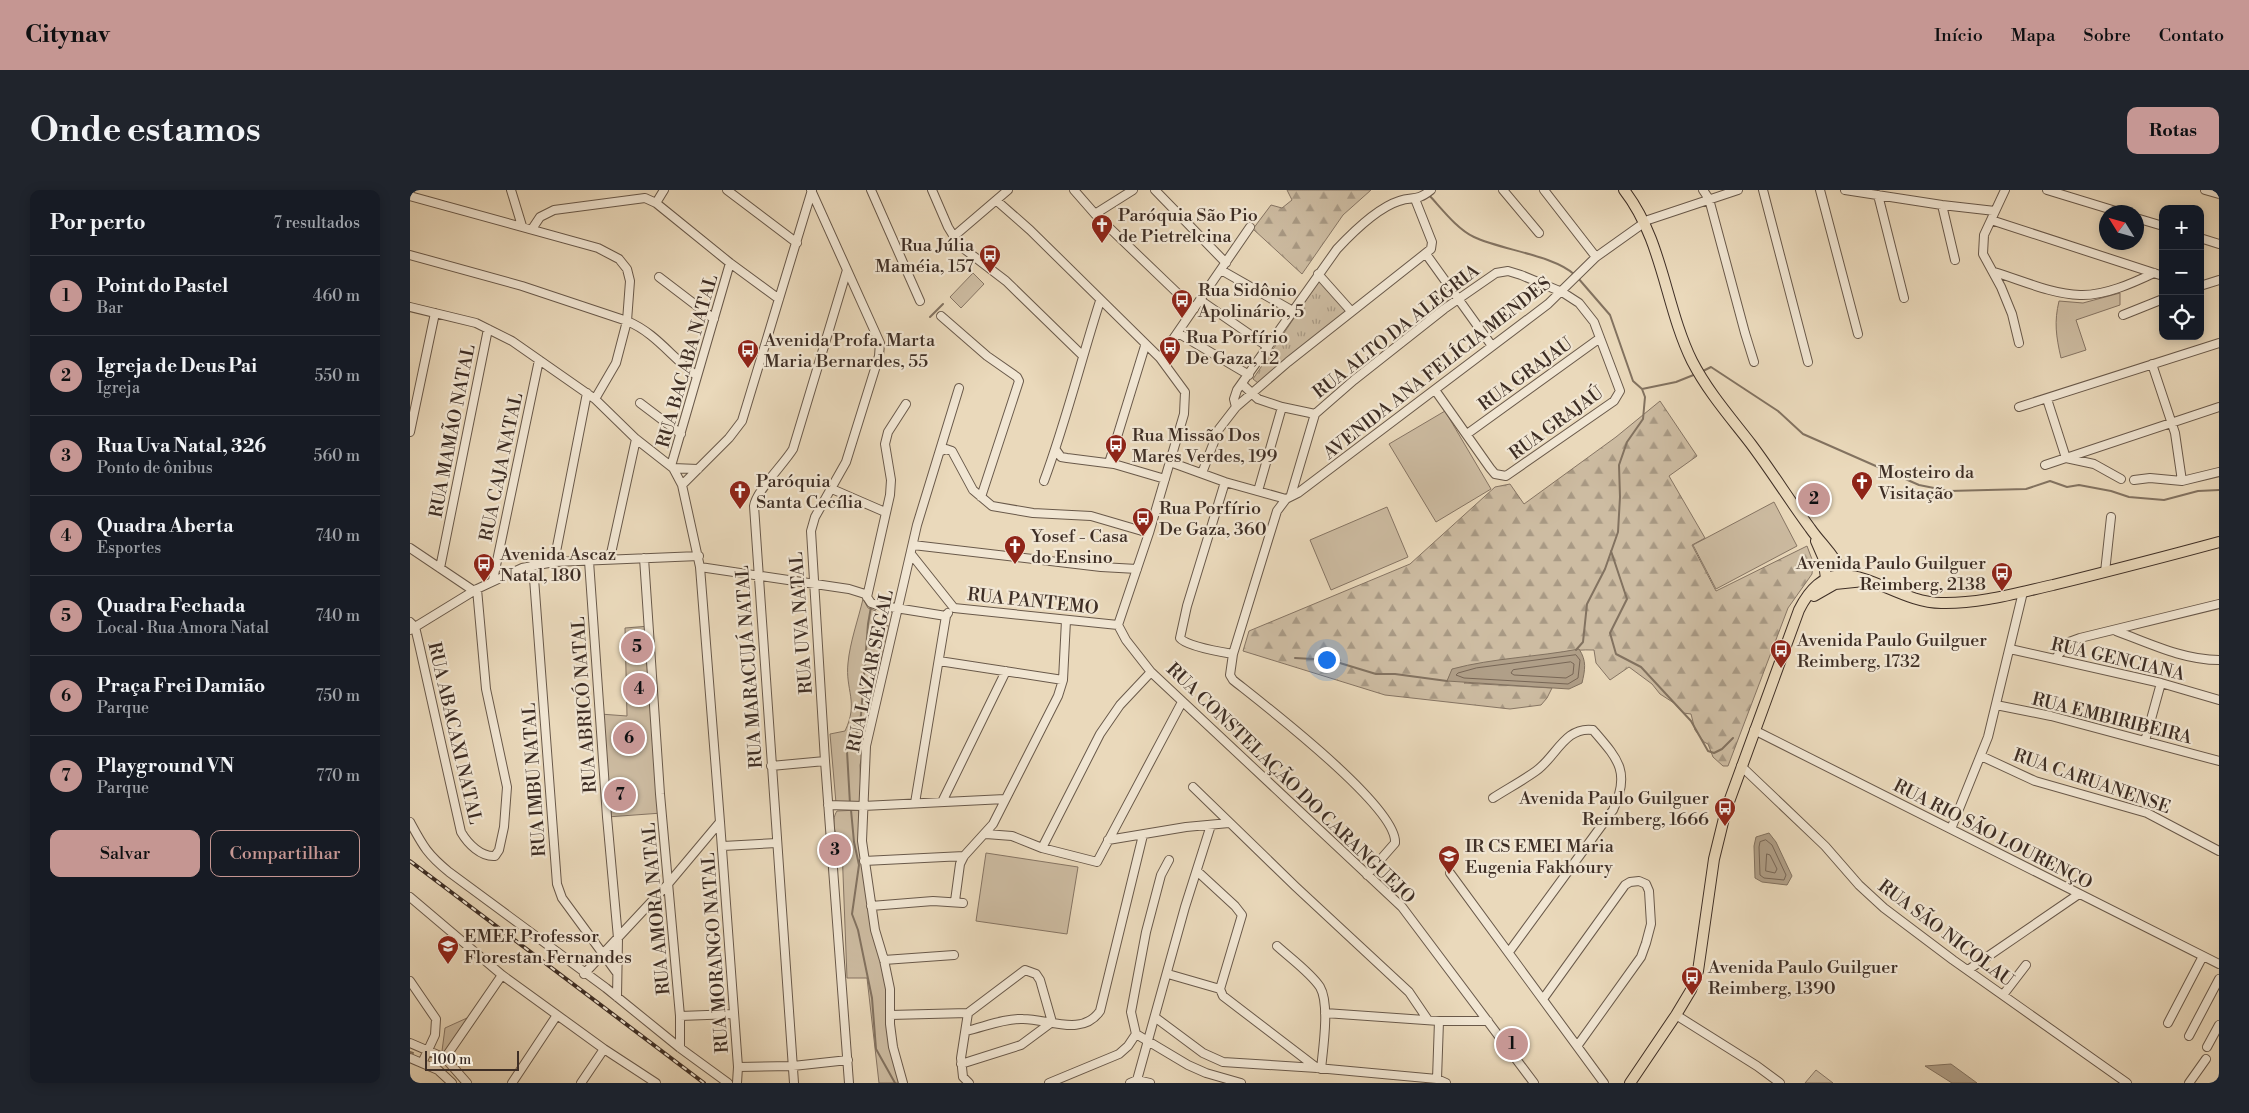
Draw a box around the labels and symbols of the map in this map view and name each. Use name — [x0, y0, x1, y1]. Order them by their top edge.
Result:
place label: Paróquia São Pio de Pietrelcina — [1118, 204, 1258, 248]
north arrow — [2099, 205, 2144, 250]
church icon: Paróquia São Pio de Pietrelcina — [1090, 213, 1114, 244]
place label: Rua Júlia Maméia, 157 — [875, 234, 975, 278]
bus stop icon: Rua Júlia Maméia, 157 — [978, 243, 1002, 274]
street label: RUA ALTO DA ALEGRIA — [1308, 259, 1485, 404]
street label: RUA BACABA NATAL — [652, 272, 723, 451]
street label: AVENIDA ANA FELÍCIA MENDES — [1318, 272, 1556, 465]
place label: Rua Sidônio Apolinário, 5 — [1197, 279, 1304, 323]
bus stop icon: Rua Sidônio Apolinário, 5 — [1170, 288, 1194, 319]
place label: Rua Porfírio De Gaza, 12 — [1186, 326, 1288, 370]
place label: Avenida Profa. Marta Maria Bernardes, 55 — [763, 329, 936, 373]
street label: RUA GRAJAU — [1474, 332, 1577, 416]
bus stop icon: Rua Porfírio De Gaza, 12 — [1158, 335, 1182, 366]
bus stop icon: Avenida Profa. Marta Maria Bernardes, 55 — [736, 338, 760, 369]
street label: RUA MAMÃO NATAL — [423, 342, 481, 520]
street label: RUA GRAJAÚ — [1505, 381, 1608, 465]
street label: RUA CAJA NATAL — [475, 391, 528, 543]
place label: Rua Missão Dos Mares Verdes, 199 — [1132, 424, 1277, 468]
bus stop icon: Rua Missão Dos Mares Verdes, 199 — [1104, 433, 1128, 464]
place label: Mosteiro da Visitação — [1877, 461, 1975, 505]
place label: Paróquia Santa Cecília — [756, 470, 863, 514]
church icon: Mosteiro da Visitação — [1850, 470, 1874, 501]
church icon: Paróquia Santa Cecília — [728, 479, 752, 510]
pin: 2 — [1798, 480, 1830, 518]
place label: Rua Porfírio De Gaza, 360 — [1159, 497, 1267, 541]
bus stop icon: Rua Porfírio De Gaza, 360 — [1131, 506, 1155, 537]
place label: Yosef - Casa do Ensino — [1030, 525, 1129, 569]
church icon: Yosef - Casa do Ensino — [1003, 534, 1027, 565]
place label: Avenida Ascaz Natal, 180 — [499, 543, 616, 587]
street label: RUA UVA NATAL — [785, 551, 818, 695]
bus stop icon: Avenida Ascaz Natal, 180 — [472, 552, 496, 583]
place label: Avenida Paulo Guilguer Reimberg, 2138 — [1795, 552, 1986, 596]
bus stop icon: Avenida Paulo Guilguer Reimberg, 2138 — [1990, 561, 2014, 592]
street label: RUA MARACUJÁ NATAL — [731, 565, 768, 769]
street label: RUA PANTEMO — [966, 583, 1100, 620]
street label: RUA LAZAR SEGAL — [842, 588, 899, 754]
street label: RUA ABRICÓ NATAL — [567, 616, 602, 794]
pin: 5 — [621, 628, 653, 666]
place label: Avenida Paulo Guilguer Reimberg, 1732 — [1796, 629, 1987, 673]
street label: RUA GENCIANA — [2049, 633, 2188, 686]
bus stop icon: Avenida Paulo Guilguer Reimberg, 1732 — [1769, 638, 1793, 669]
street label: RUA ABACAXI NATAL — [422, 640, 487, 826]
your location — [1314, 647, 1340, 673]
street label: RUA CONSTELAÇÃO DO CARANGUEJO — [1161, 657, 1421, 909]
pin: 4 — [623, 670, 655, 708]
street label: RUA EMBIRIBEIRA — [2029, 687, 2195, 750]
street label: RUA IMBU NATAL — [518, 702, 551, 858]
pin: 6 — [613, 719, 645, 757]
street label: RUA CARUANENSE — [2010, 744, 2174, 819]
street label: RUA RIO SÃO LOURENÇO — [1889, 773, 2097, 895]
pin: 7 — [604, 776, 636, 814]
place label: Avenida Paulo Guilguer Reimberg, 1666 — [1518, 787, 1709, 831]
bus stop icon: Avenida Paulo Guilguer Reimberg, 1666 — [1713, 796, 1737, 827]
street label: RUA AMORA NATAL — [638, 822, 675, 996]
pin: 3 — [819, 831, 851, 869]
place label: IR CS EMEI Maria Eugenia Fakhoury — [1465, 835, 1615, 879]
school or university icon: IR CS EMEI Maria Eugenia Fakhoury — [1437, 844, 1461, 875]
street label: RUA MORANGO NATAL — [697, 852, 734, 1054]
street label: RUA SÃO NICOLAU — [1873, 874, 2019, 992]
place label: EMEF Professor Florestan Fernandes — [464, 925, 632, 969]
school or university icon: EMEF Professor Florestan Fernandes — [436, 934, 460, 965]
place label: Avenida Paulo Guilguer Reimberg, 1390 — [1707, 956, 1898, 1000]
bus stop icon: Avenida Paulo Guilguer Reimberg, 1390 — [1680, 965, 1704, 996]
pin: 1 — [1496, 1025, 1528, 1063]
scale bar — [425, 1048, 519, 1071]

